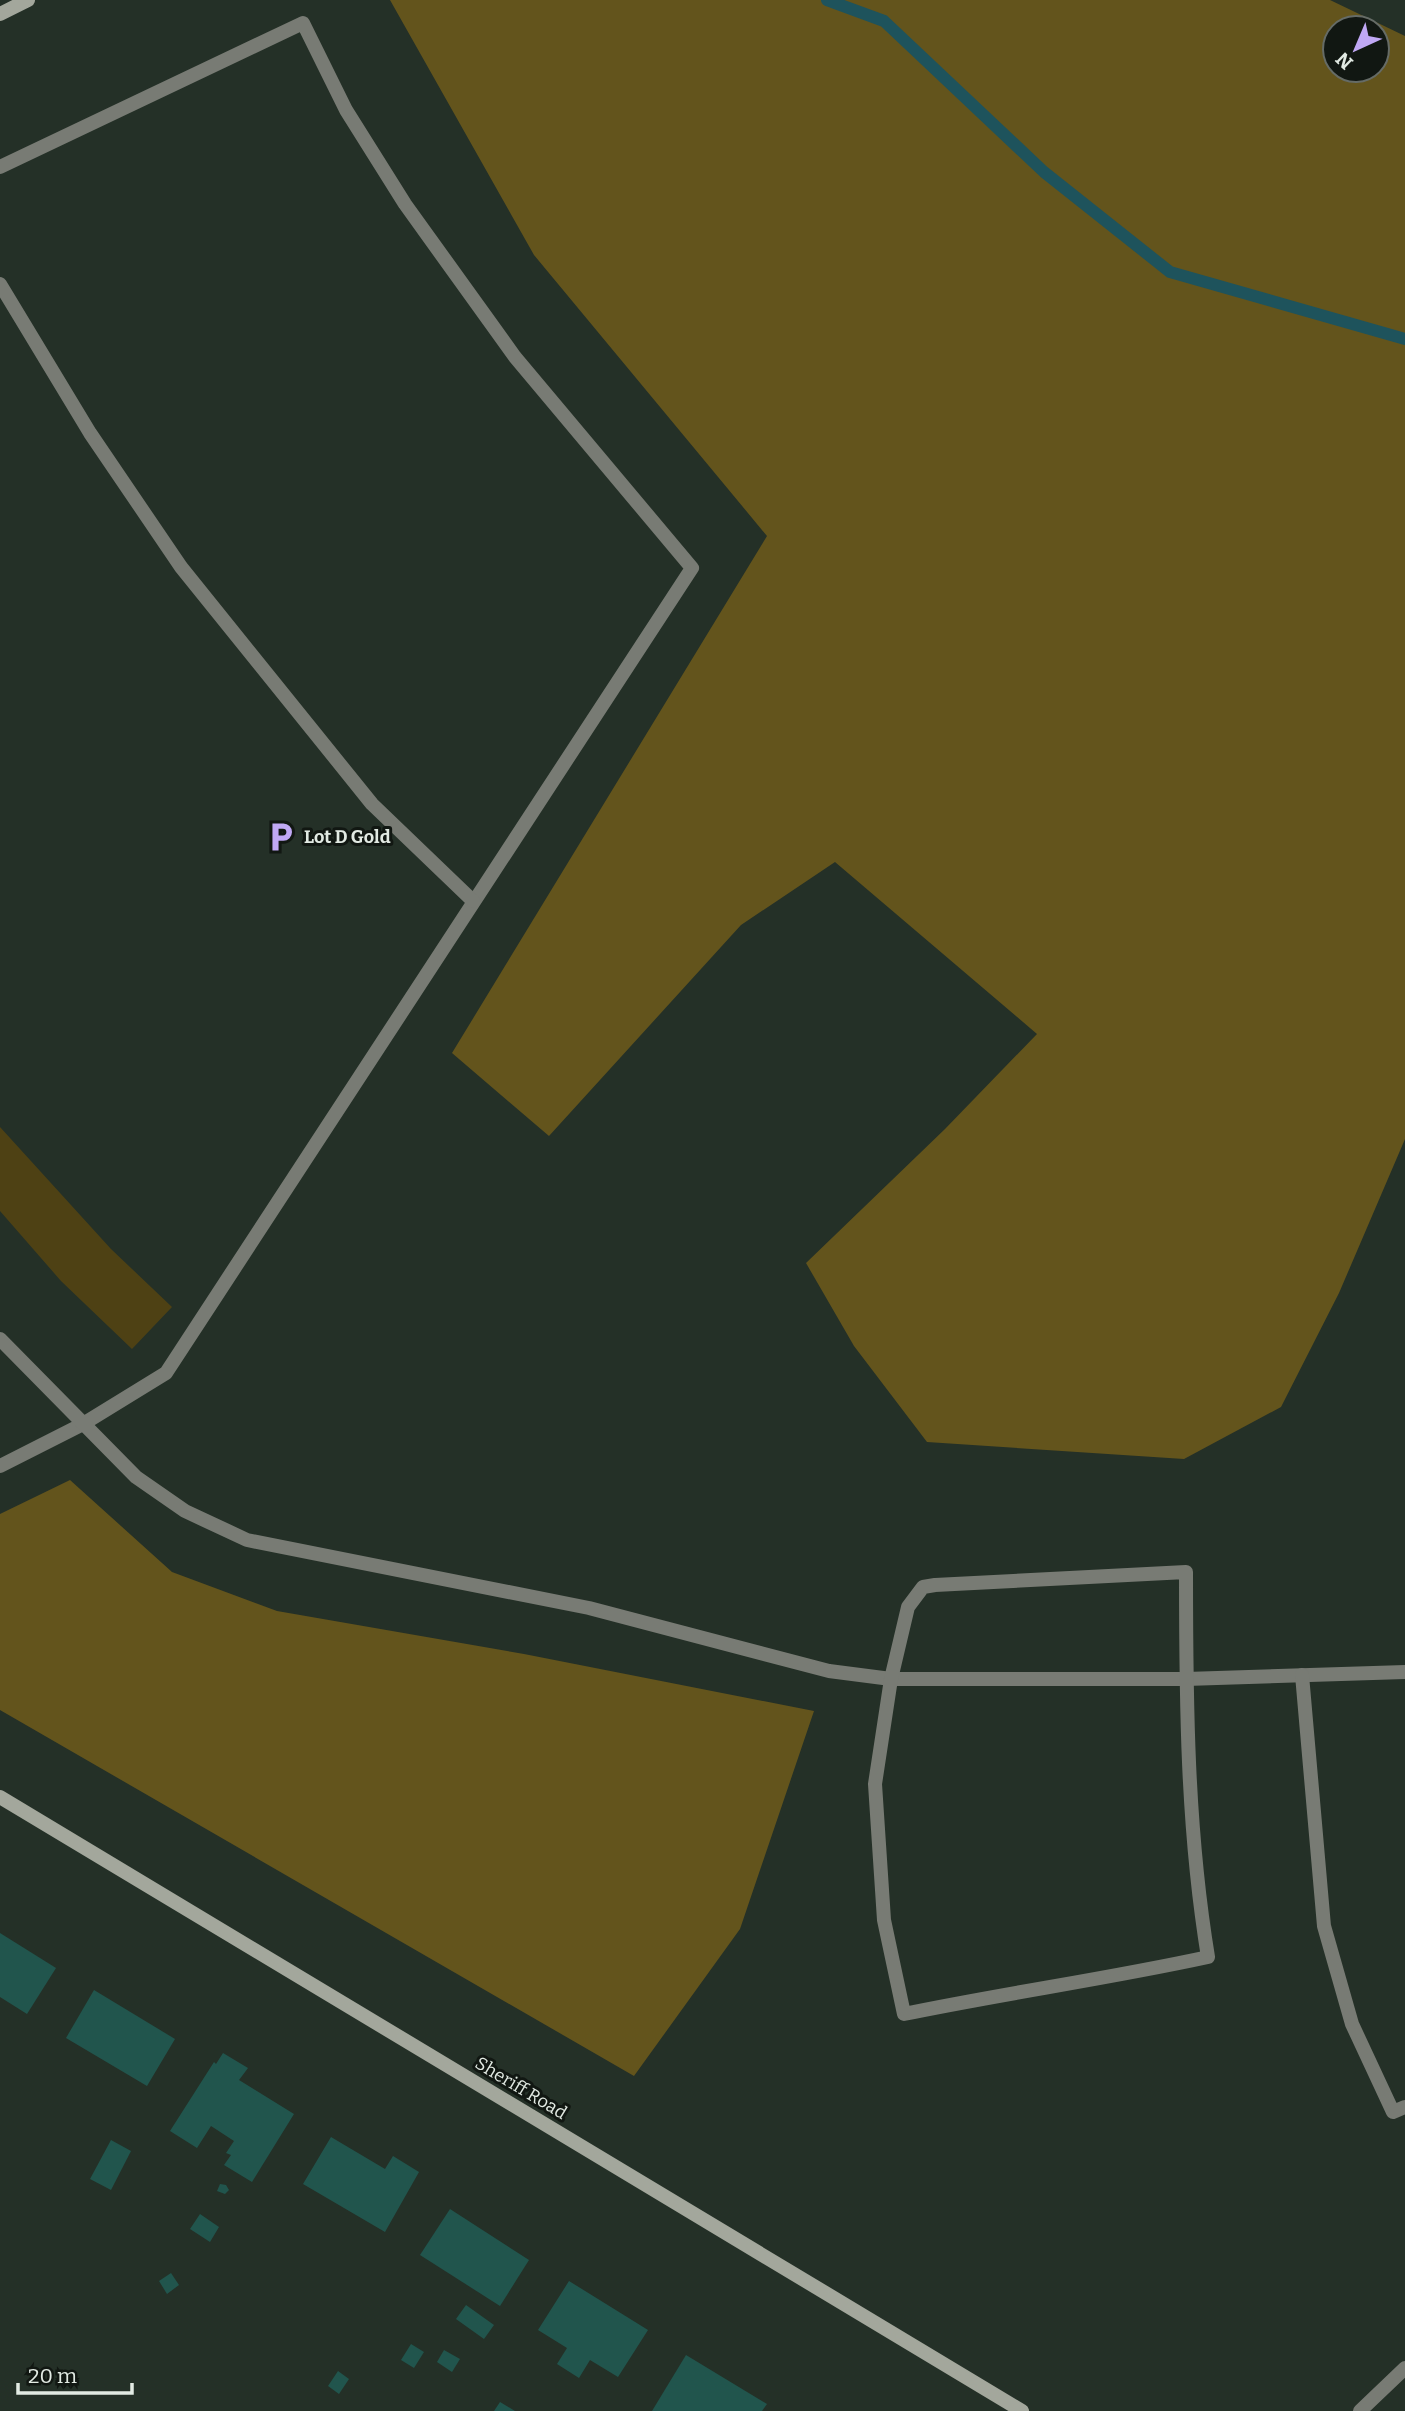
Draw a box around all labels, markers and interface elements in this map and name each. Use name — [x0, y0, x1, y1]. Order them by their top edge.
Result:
north arrow — [1321, 14, 1391, 84]
text: N — [1331, 47, 1358, 74]
parking icon: Lot D Gold — [264, 820, 298, 854]
place label: Lot D Gold — [304, 826, 391, 848]
street label: Sheriff Road — [471, 2052, 571, 2124]
scale bar — [18, 2352, 131, 2396]
text: 20 m — [28, 2363, 77, 2389]

